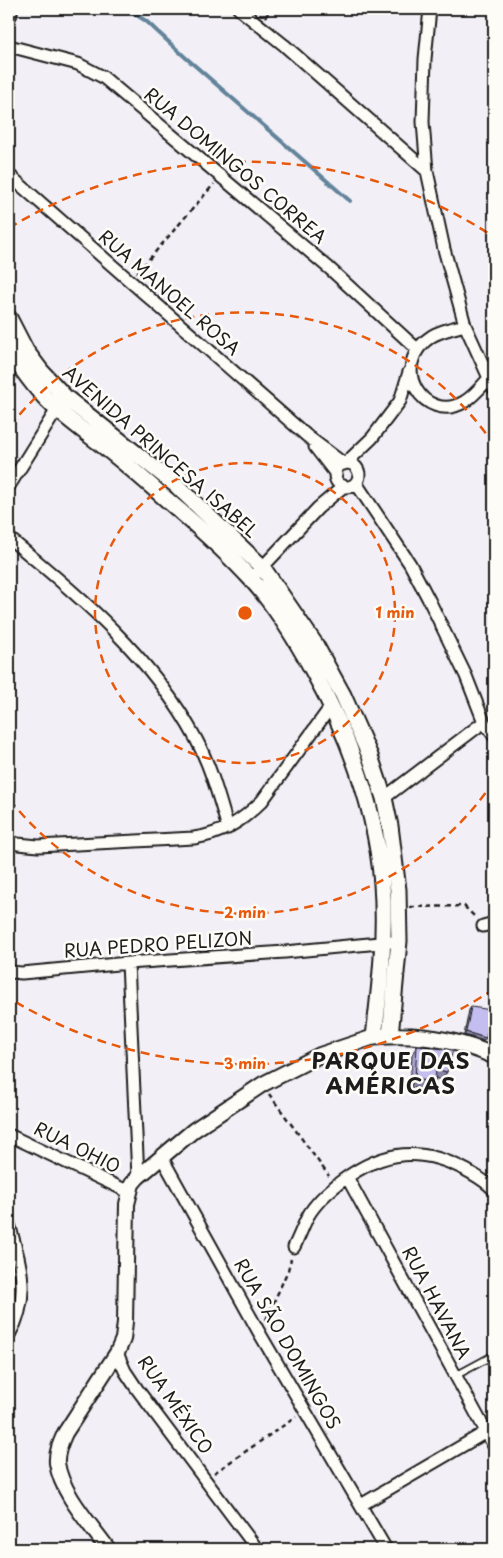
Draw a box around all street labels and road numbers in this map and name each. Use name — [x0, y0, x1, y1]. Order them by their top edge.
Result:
street label: RUA DOMINGOS CORREA — [139, 80, 333, 249]
street label: RUA MANOEL ROSA — [93, 223, 247, 361]
street label: AVENIDA PRINCESA ISABEL — [57, 358, 265, 543]
street label: RUA PEDRO PELIZON — [63, 923, 253, 964]
street label: RUA OHIO — [30, 1114, 125, 1179]
street label: RUA HAVANA — [396, 1241, 479, 1364]
street label: RUA SÃO DOMINGOS — [228, 1253, 348, 1434]
street label: RUA MÉXICO — [132, 1349, 220, 1459]

